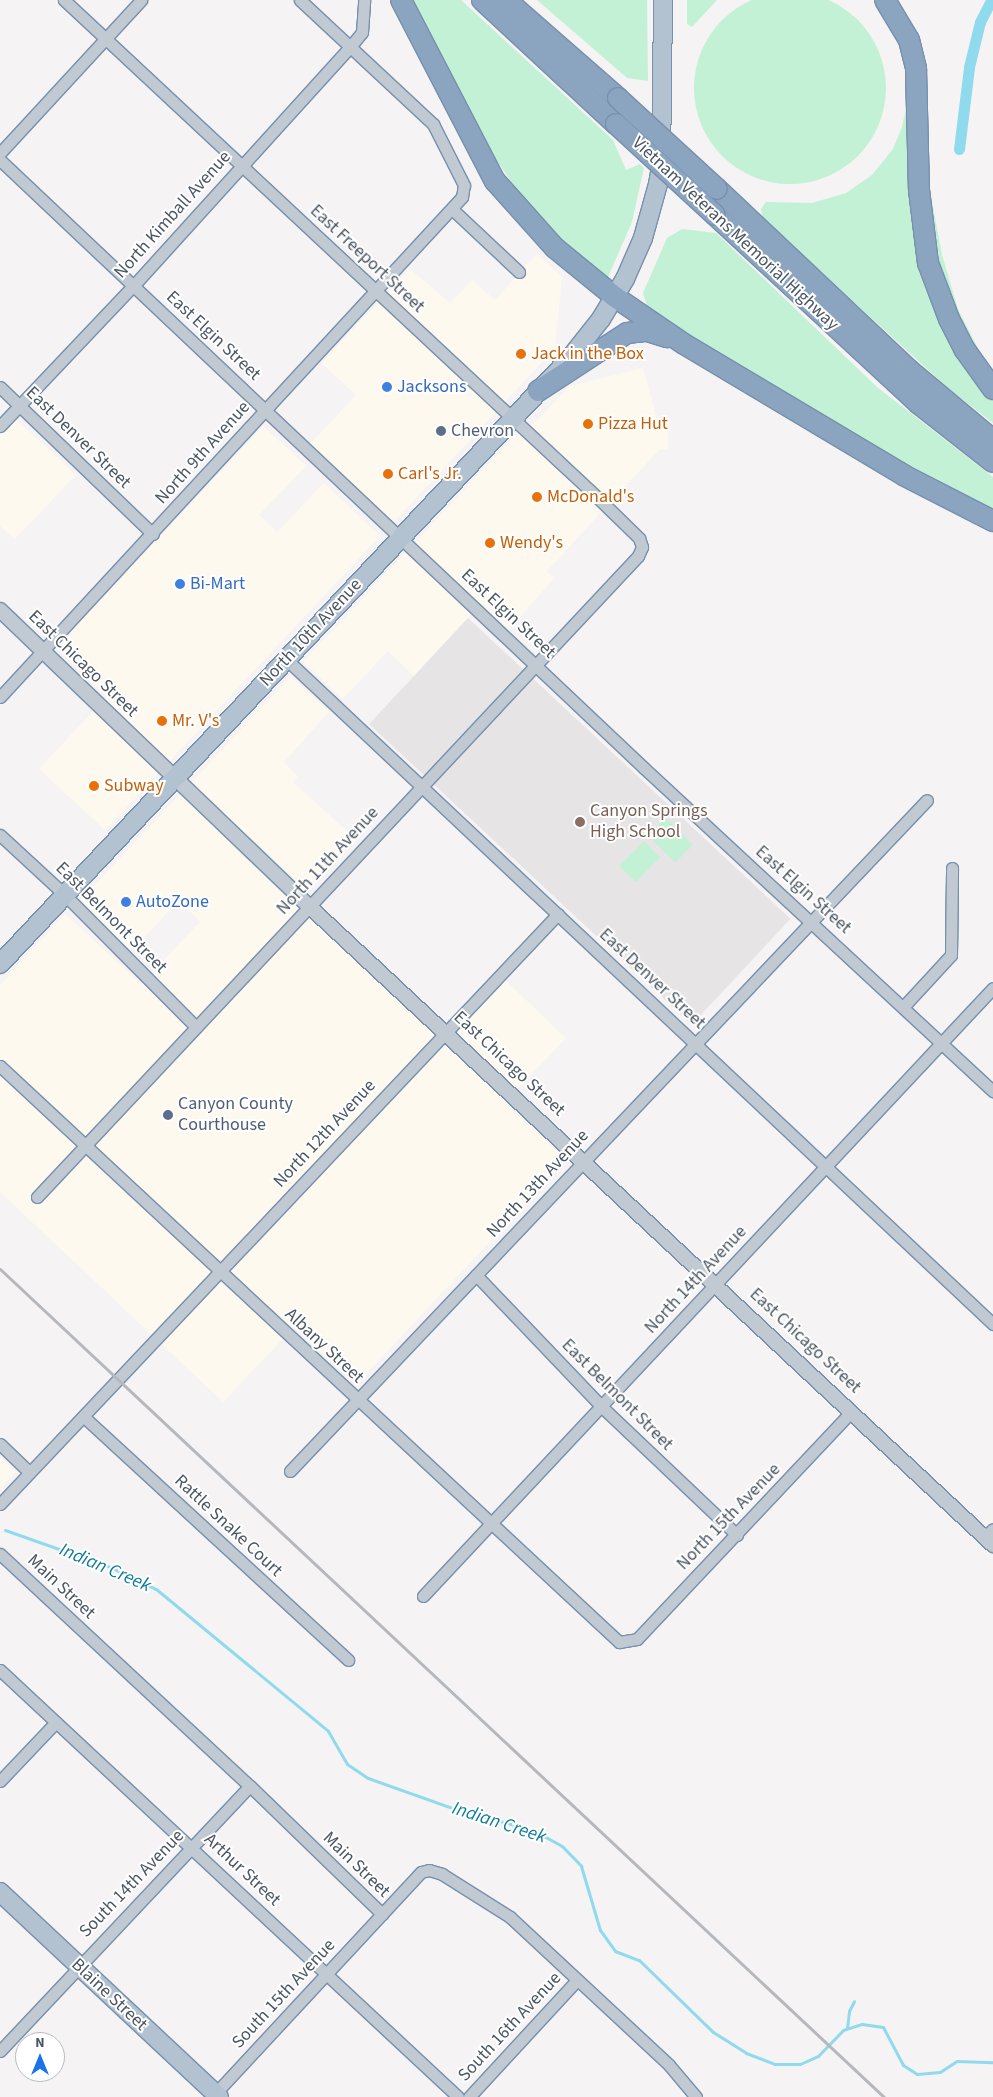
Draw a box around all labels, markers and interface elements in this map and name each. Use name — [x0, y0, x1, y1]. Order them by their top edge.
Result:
street label: Vietnam Veterans Memorial Highway — [627, 133, 843, 335]
street label: North Kimball Avenue — [110, 147, 236, 283]
street label: East Freeport Street — [305, 200, 429, 318]
street label: East Elgin Street — [161, 287, 265, 385]
place label: Jack in the Box — [531, 343, 644, 365]
marker: Jack in the Box — [515, 348, 527, 360]
place label: Jacksons — [397, 376, 466, 398]
marker: Jacksons — [381, 381, 393, 393]
street label: East Denver Street — [21, 382, 135, 494]
street label: North 9th Avenue — [151, 397, 255, 509]
place label: Pizza Hut — [598, 413, 668, 435]
marker: Pizza Hut — [582, 418, 594, 430]
place label: Chevron — [451, 420, 514, 442]
marker: Chevron — [435, 425, 447, 437]
place label: Carl's Jr. — [398, 463, 462, 485]
marker: Carl's Jr. — [382, 468, 394, 480]
place label: McDonald's — [547, 486, 634, 508]
marker: McDonald's — [531, 491, 543, 503]
place label: Wendy's — [500, 532, 563, 554]
marker: Wendy's — [484, 537, 496, 549]
street label: East Elgin Street — [456, 565, 560, 663]
place label: Bi-Mart — [190, 573, 245, 595]
street label: North 10th Avenue — [255, 574, 367, 692]
marker: Bi-Mart — [174, 578, 186, 590]
street label: East Chicago Street — [24, 606, 142, 722]
place label: Mr. V's — [172, 710, 219, 732]
marker: Mr. V's — [156, 715, 168, 727]
place label: Subway — [104, 775, 164, 797]
marker: Subway — [88, 780, 100, 792]
place label: Canyon Springs High School — [590, 801, 707, 844]
street label: North 11th Avenue — [272, 802, 384, 920]
marker: Canyon Springs High School — [574, 816, 586, 828]
street label: East Elgin Street — [751, 841, 855, 939]
street label: East Belmont Street — [51, 858, 171, 978]
place label: AutoZone — [136, 891, 209, 913]
marker: AutoZone — [120, 896, 132, 908]
street label: East Denver Street — [594, 924, 710, 1034]
street label: East Chicago Street — [449, 1007, 569, 1121]
street label: North 12th Avenue — [269, 1075, 381, 1193]
place label: Canyon County Courthouse — [178, 1094, 293, 1136]
marker: Canyon County Courthouse — [162, 1109, 174, 1121]
street label: North 13th Avenue — [482, 1125, 594, 1243]
street label: North 14th Avenue — [640, 1221, 752, 1339]
street label: East Chicago Street — [745, 1284, 865, 1398]
street label: Albany Street — [280, 1304, 368, 1388]
street label: East Belmont Street — [557, 1335, 677, 1455]
street label: North 15th Avenue — [673, 1459, 785, 1575]
street label: Rattle Snake Court — [170, 1470, 286, 1582]
water label: Indian Creek — [56, 1538, 154, 1598]
street label: Main Street — [23, 1550, 99, 1624]
water label: Indian Creek — [449, 1797, 549, 1849]
street label: South 14th Avenue — [75, 1826, 189, 1942]
street label: Main Street — [318, 1828, 394, 1902]
street label: Arthur Street — [199, 1829, 285, 1911]
street label: South 15th Avenue — [228, 1935, 340, 2053]
street label: Blaine Street — [66, 1954, 152, 2036]
street label: South 16th Avenue — [454, 1968, 566, 2086]
north arrow — [15, 2032, 65, 2082]
text: N — [35, 2033, 45, 2053]

